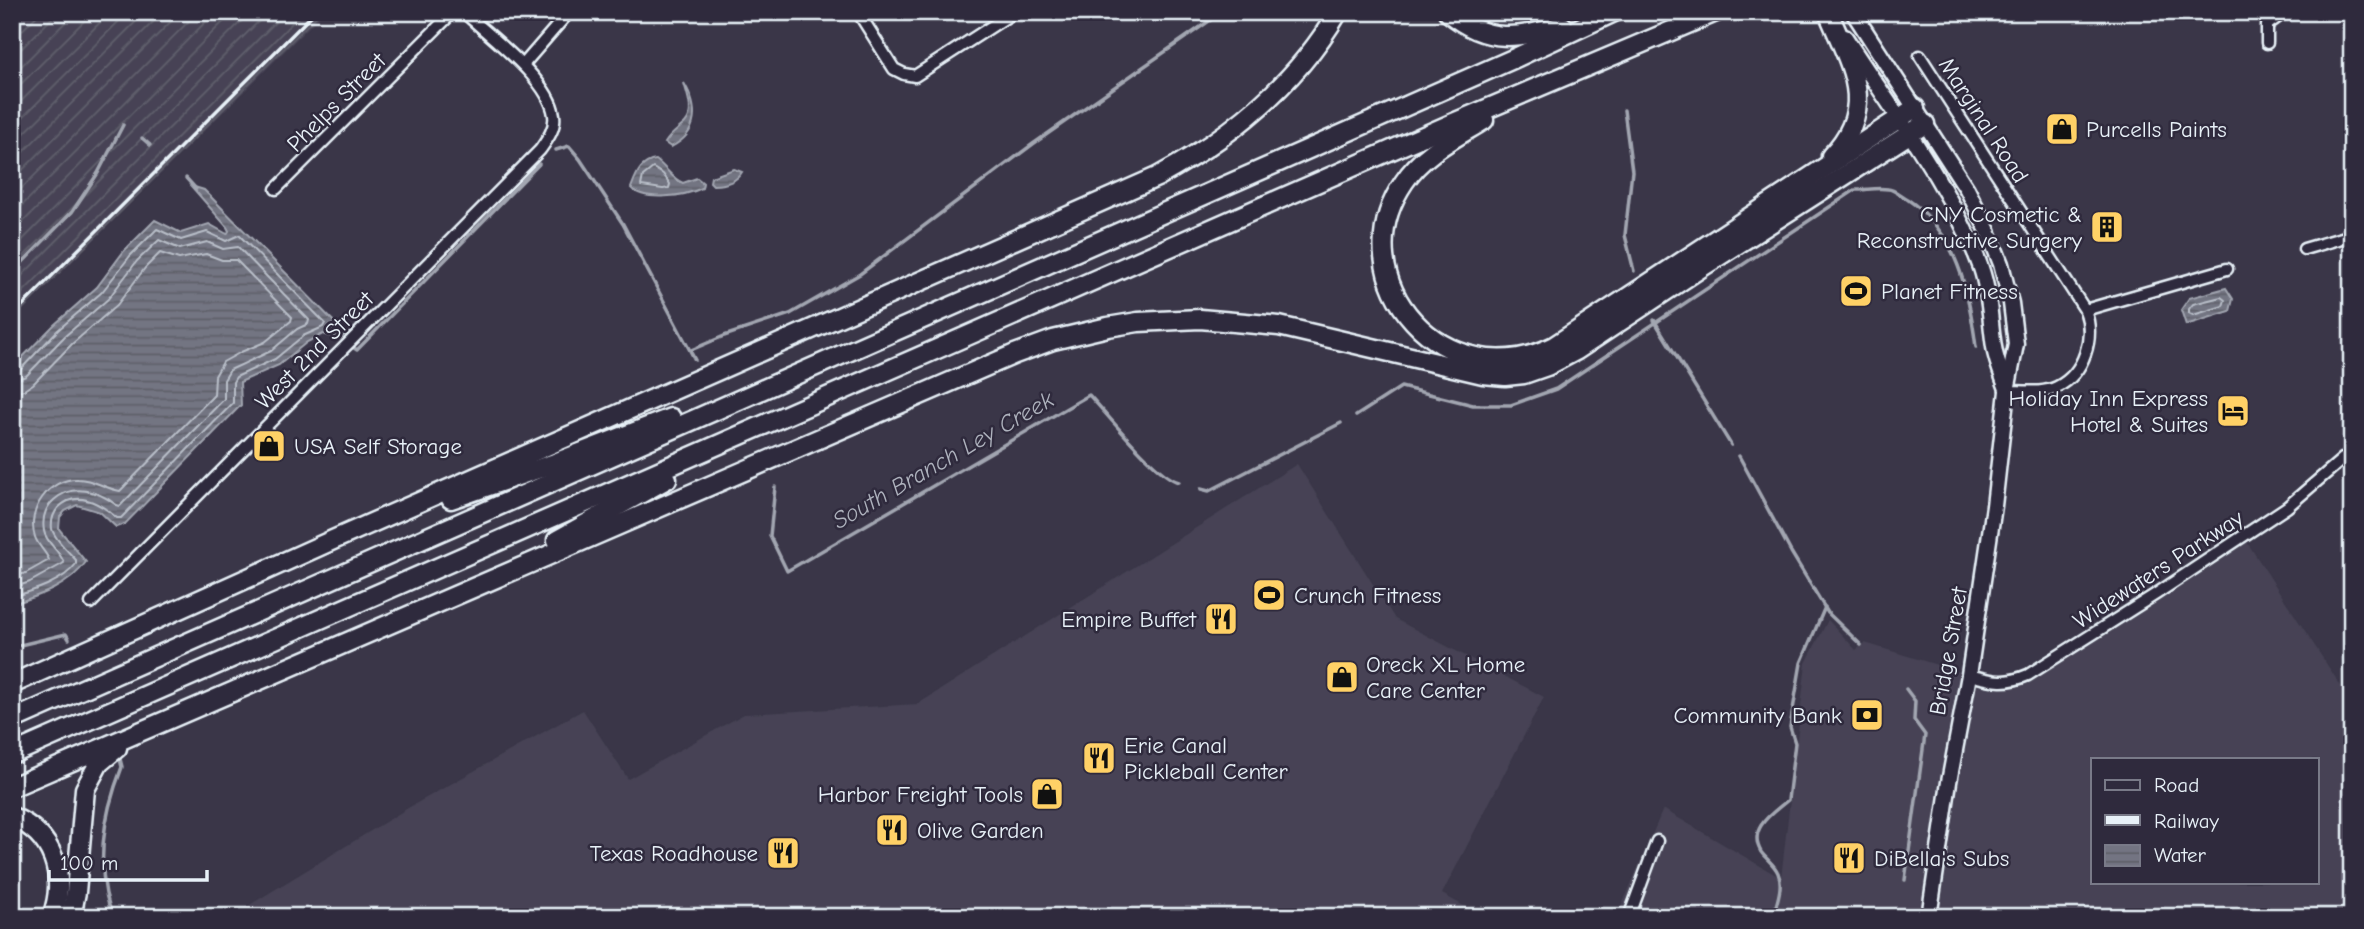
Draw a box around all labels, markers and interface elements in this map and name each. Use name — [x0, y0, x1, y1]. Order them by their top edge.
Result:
street label: Phelps Street — [281, 46, 392, 157]
street label: Marginal Road — [1933, 53, 2034, 188]
shop icon: Purcells Paints — [2043, 110, 2081, 148]
place label: Purcells Paints — [2086, 116, 2227, 143]
place label: CNY Cosmetic & Reconstructive Surgery — [1857, 201, 2083, 254]
building icon: CNY Cosmetic & Reconstructive Surgery — [2088, 208, 2126, 246]
sports icon: Planet Fitness — [1837, 272, 1875, 310]
place label: Planet Fitness — [1881, 278, 2018, 305]
street label: West 2nd Street — [250, 285, 380, 415]
water label: South Branch Ley Creek — [827, 385, 1059, 535]
place label: Holiday Inn Express Hotel & Suites — [2008, 385, 2208, 438]
hotel icon: Holiday Inn Express Hotel & Suites — [2214, 392, 2252, 430]
shop icon: USA Self Storage — [250, 427, 288, 465]
place label: USA Self Storage — [294, 433, 462, 460]
street label: Widewaters Parkway — [2068, 504, 2249, 635]
sports icon: Crunch Fitness — [1250, 576, 1288, 614]
place label: Crunch Fitness — [1294, 582, 1441, 609]
street label: Bridge Street — [1924, 583, 1973, 717]
restaurant icon: Empire Buffet — [1202, 600, 1240, 638]
place label: Empire Buffet — [1061, 606, 1197, 633]
place label: Oreck XL Home Care Center — [1366, 651, 1525, 704]
shop icon: Oreck XL Home Care Center — [1323, 658, 1361, 696]
bank icon: Community Bank — [1848, 696, 1886, 734]
place label: Community Bank — [1673, 702, 1842, 729]
place label: Erie Canal Pickleball Center — [1124, 732, 1289, 785]
restaurant icon: Erie Canal Pickleball Center — [1080, 739, 1118, 777]
legend — [2091, 758, 2318, 884]
text: Road — [2154, 773, 2199, 797]
shop icon: Harbor Freight Tools — [1028, 775, 1066, 813]
place label: Harbor Freight Tools — [818, 781, 1023, 808]
text: Railway — [2154, 809, 2219, 833]
restaurant icon: Olive Garden — [873, 811, 911, 849]
place label: Olive Garden — [917, 817, 1044, 844]
restaurant icon: Texas Roadhouse — [764, 834, 802, 872]
scale bar — [49, 838, 206, 882]
restaurant icon: DiBella's Subs — [1830, 839, 1868, 877]
place label: Texas Roadhouse — [590, 840, 758, 867]
text: Water — [2154, 843, 2207, 867]
place label: DiBella's Subs — [1874, 845, 2009, 872]
text: 100 m — [60, 851, 118, 875]

